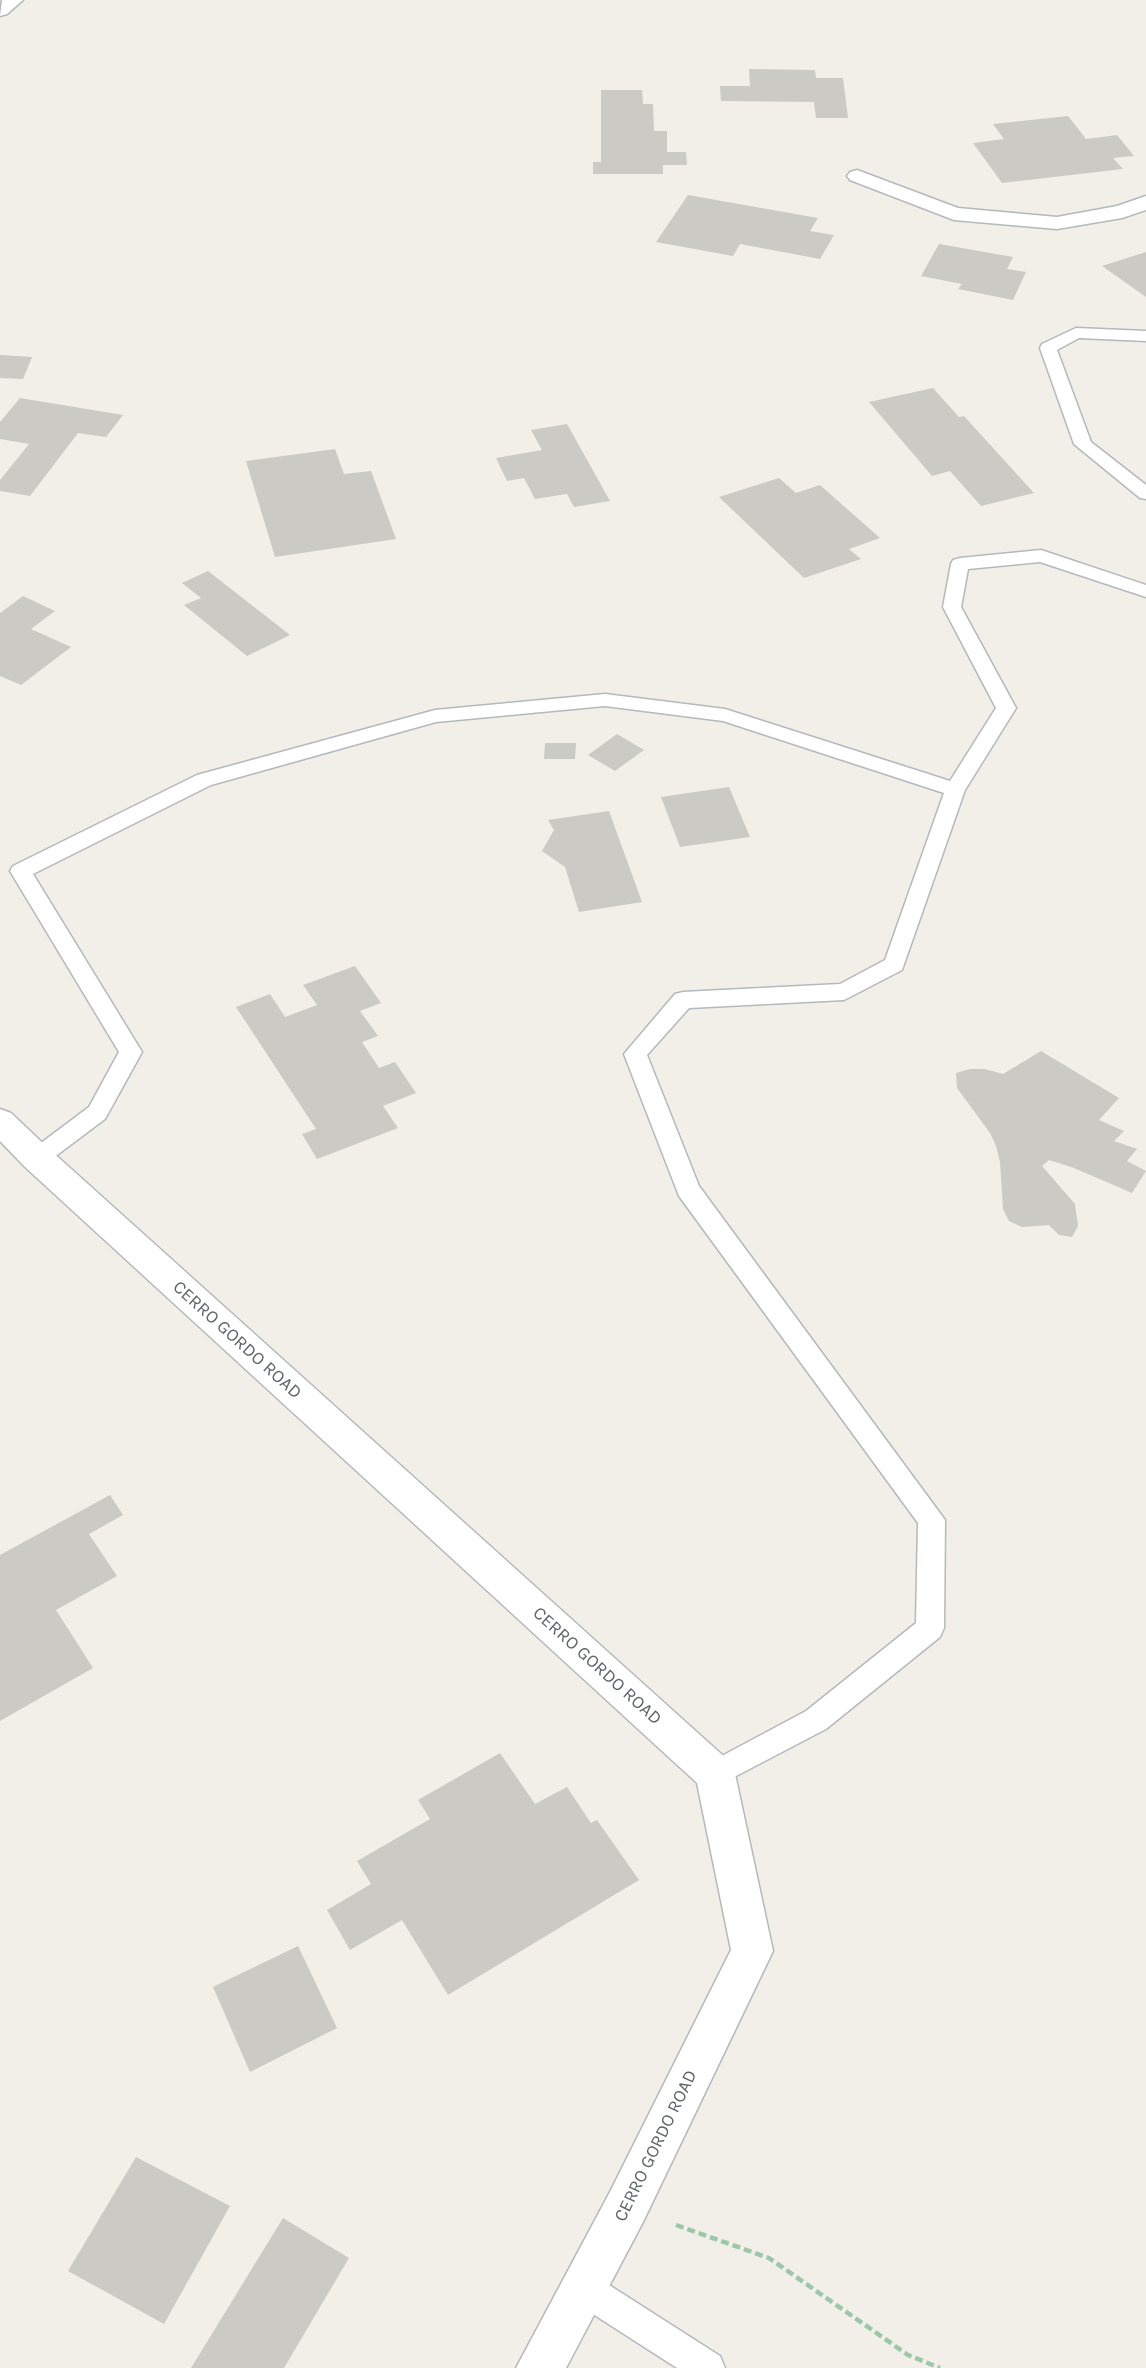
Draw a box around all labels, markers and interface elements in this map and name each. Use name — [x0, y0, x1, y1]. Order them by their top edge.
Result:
street label: CERRO GORDO ROAD — [168, 1276, 306, 1404]
street label: CERRO GORDO ROAD — [528, 1602, 666, 1730]
street label: CERRO GORDO ROAD — [610, 2067, 702, 2225]

